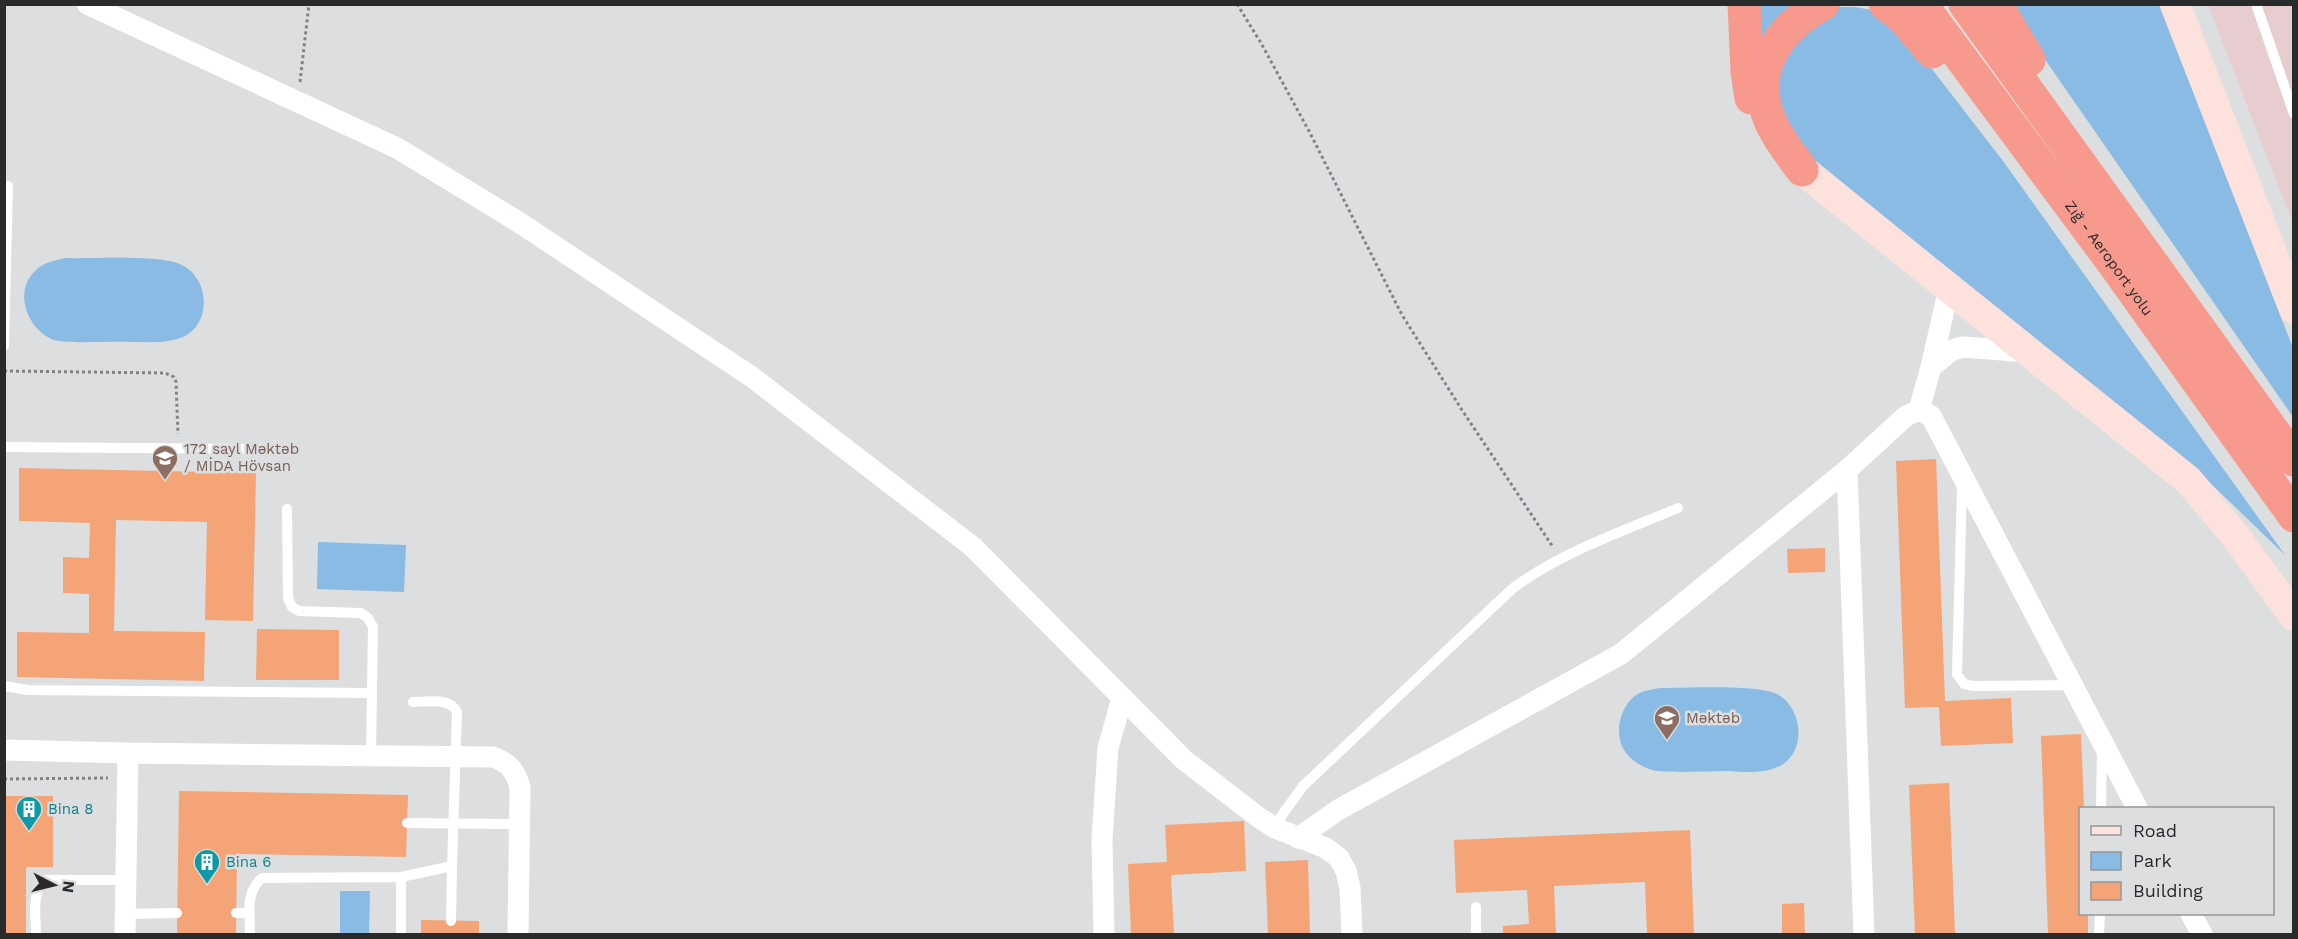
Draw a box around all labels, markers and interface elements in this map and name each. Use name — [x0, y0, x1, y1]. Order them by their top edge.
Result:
street label: Zığ - Aeroport yolu — [2061, 197, 2157, 319]
place label: 172 sayl Məktəb / MİDA Hövsan — [184, 440, 299, 475]
school or university icon: 172 sayl Məktəb / MİDA Hövsan — [150, 443, 180, 481]
school or university icon: Məktəb — [1652, 703, 1682, 741]
place label: Məktəb — [1686, 709, 1740, 727]
building icon: Bina 8 — [14, 794, 44, 832]
place label: Bina 8 — [48, 800, 94, 818]
legend — [2079, 807, 2274, 915]
text: Road — [2133, 820, 2177, 841]
building icon: Bina 6 — [192, 847, 222, 885]
text: Park — [2133, 850, 2172, 871]
place label: Bina 6 — [226, 853, 271, 871]
north arrow — [24, 855, 84, 915]
text: N — [58, 880, 79, 894]
text: Building — [2133, 880, 2203, 901]

